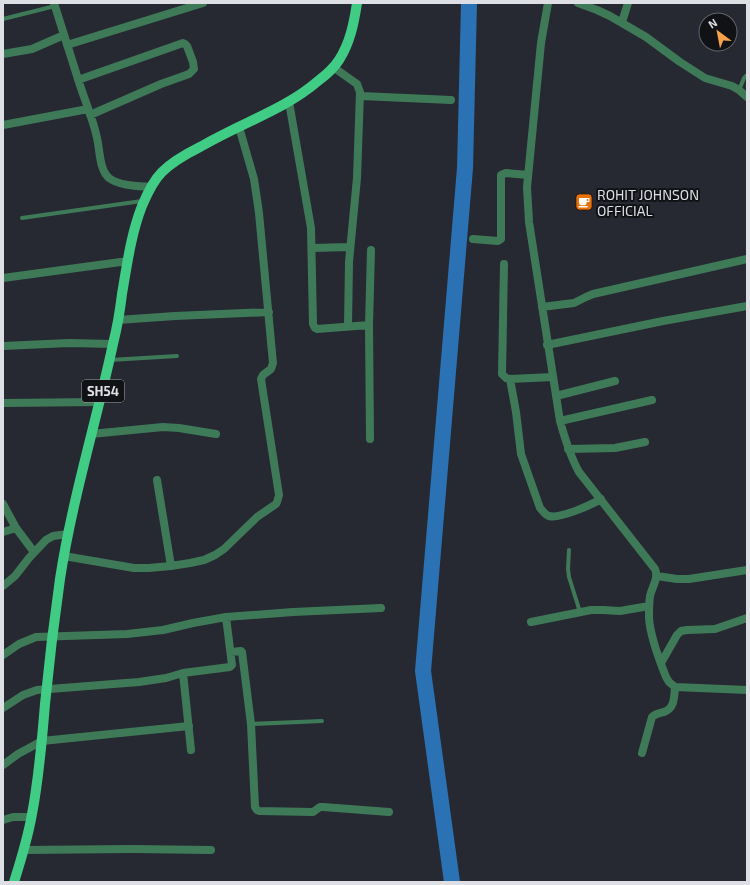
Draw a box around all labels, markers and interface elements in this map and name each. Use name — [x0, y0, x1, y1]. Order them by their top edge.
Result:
north arrow — [698, 12, 738, 52]
text: N — [706, 15, 719, 31]
place label: ROHIT JOHNSON OFFICIAL — [597, 186, 699, 219]
cafe icon: ROHIT JOHNSON OFFICIAL — [574, 192, 594, 212]
road number: SH54 — [82, 380, 124, 402]

